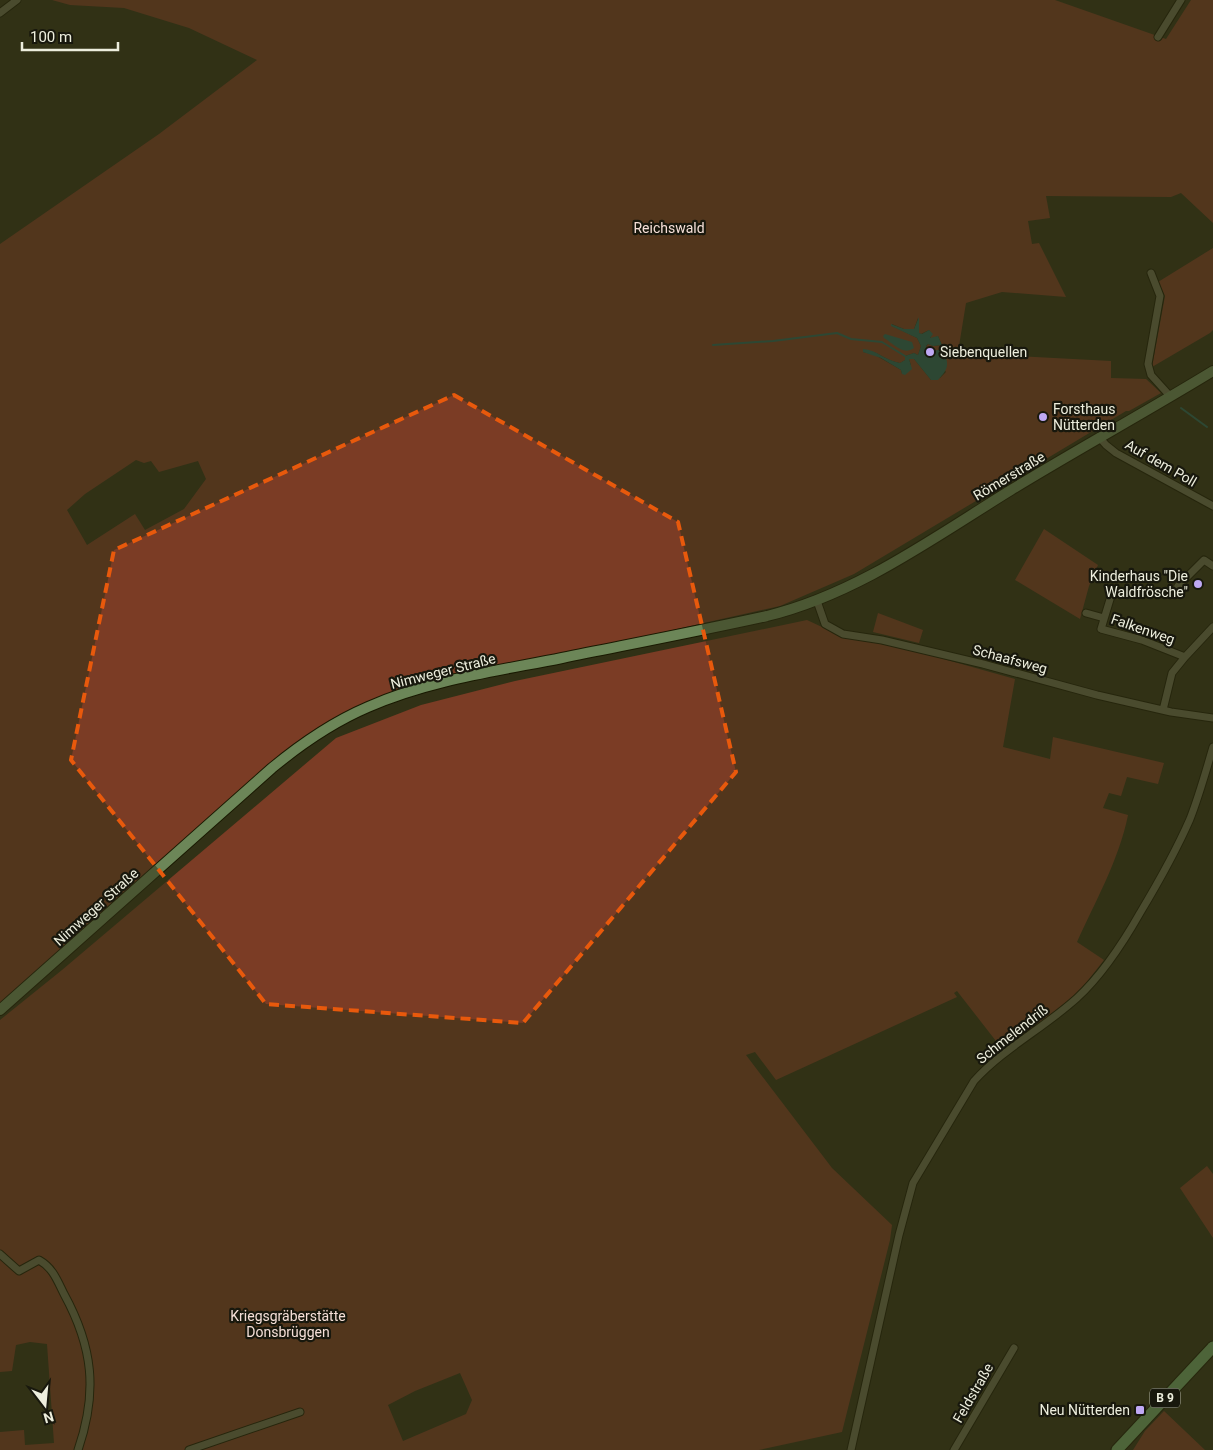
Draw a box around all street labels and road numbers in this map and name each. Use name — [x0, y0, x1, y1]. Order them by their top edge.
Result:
street label: Auf dem Poll — [1122, 436, 1200, 490]
street label: Römerstraße — [970, 448, 1048, 504]
street label: Falkenweg — [1109, 611, 1177, 647]
street label: Schaafsweg — [971, 641, 1049, 677]
street label: Nimweger Straße — [389, 650, 497, 692]
street label: Nimweger Straße — [51, 865, 141, 949]
street label: Schmelendriß — [973, 1001, 1051, 1067]
street label: Feldstraße — [950, 1360, 996, 1426]
road number: B 9 — [1150, 1389, 1180, 1408]

